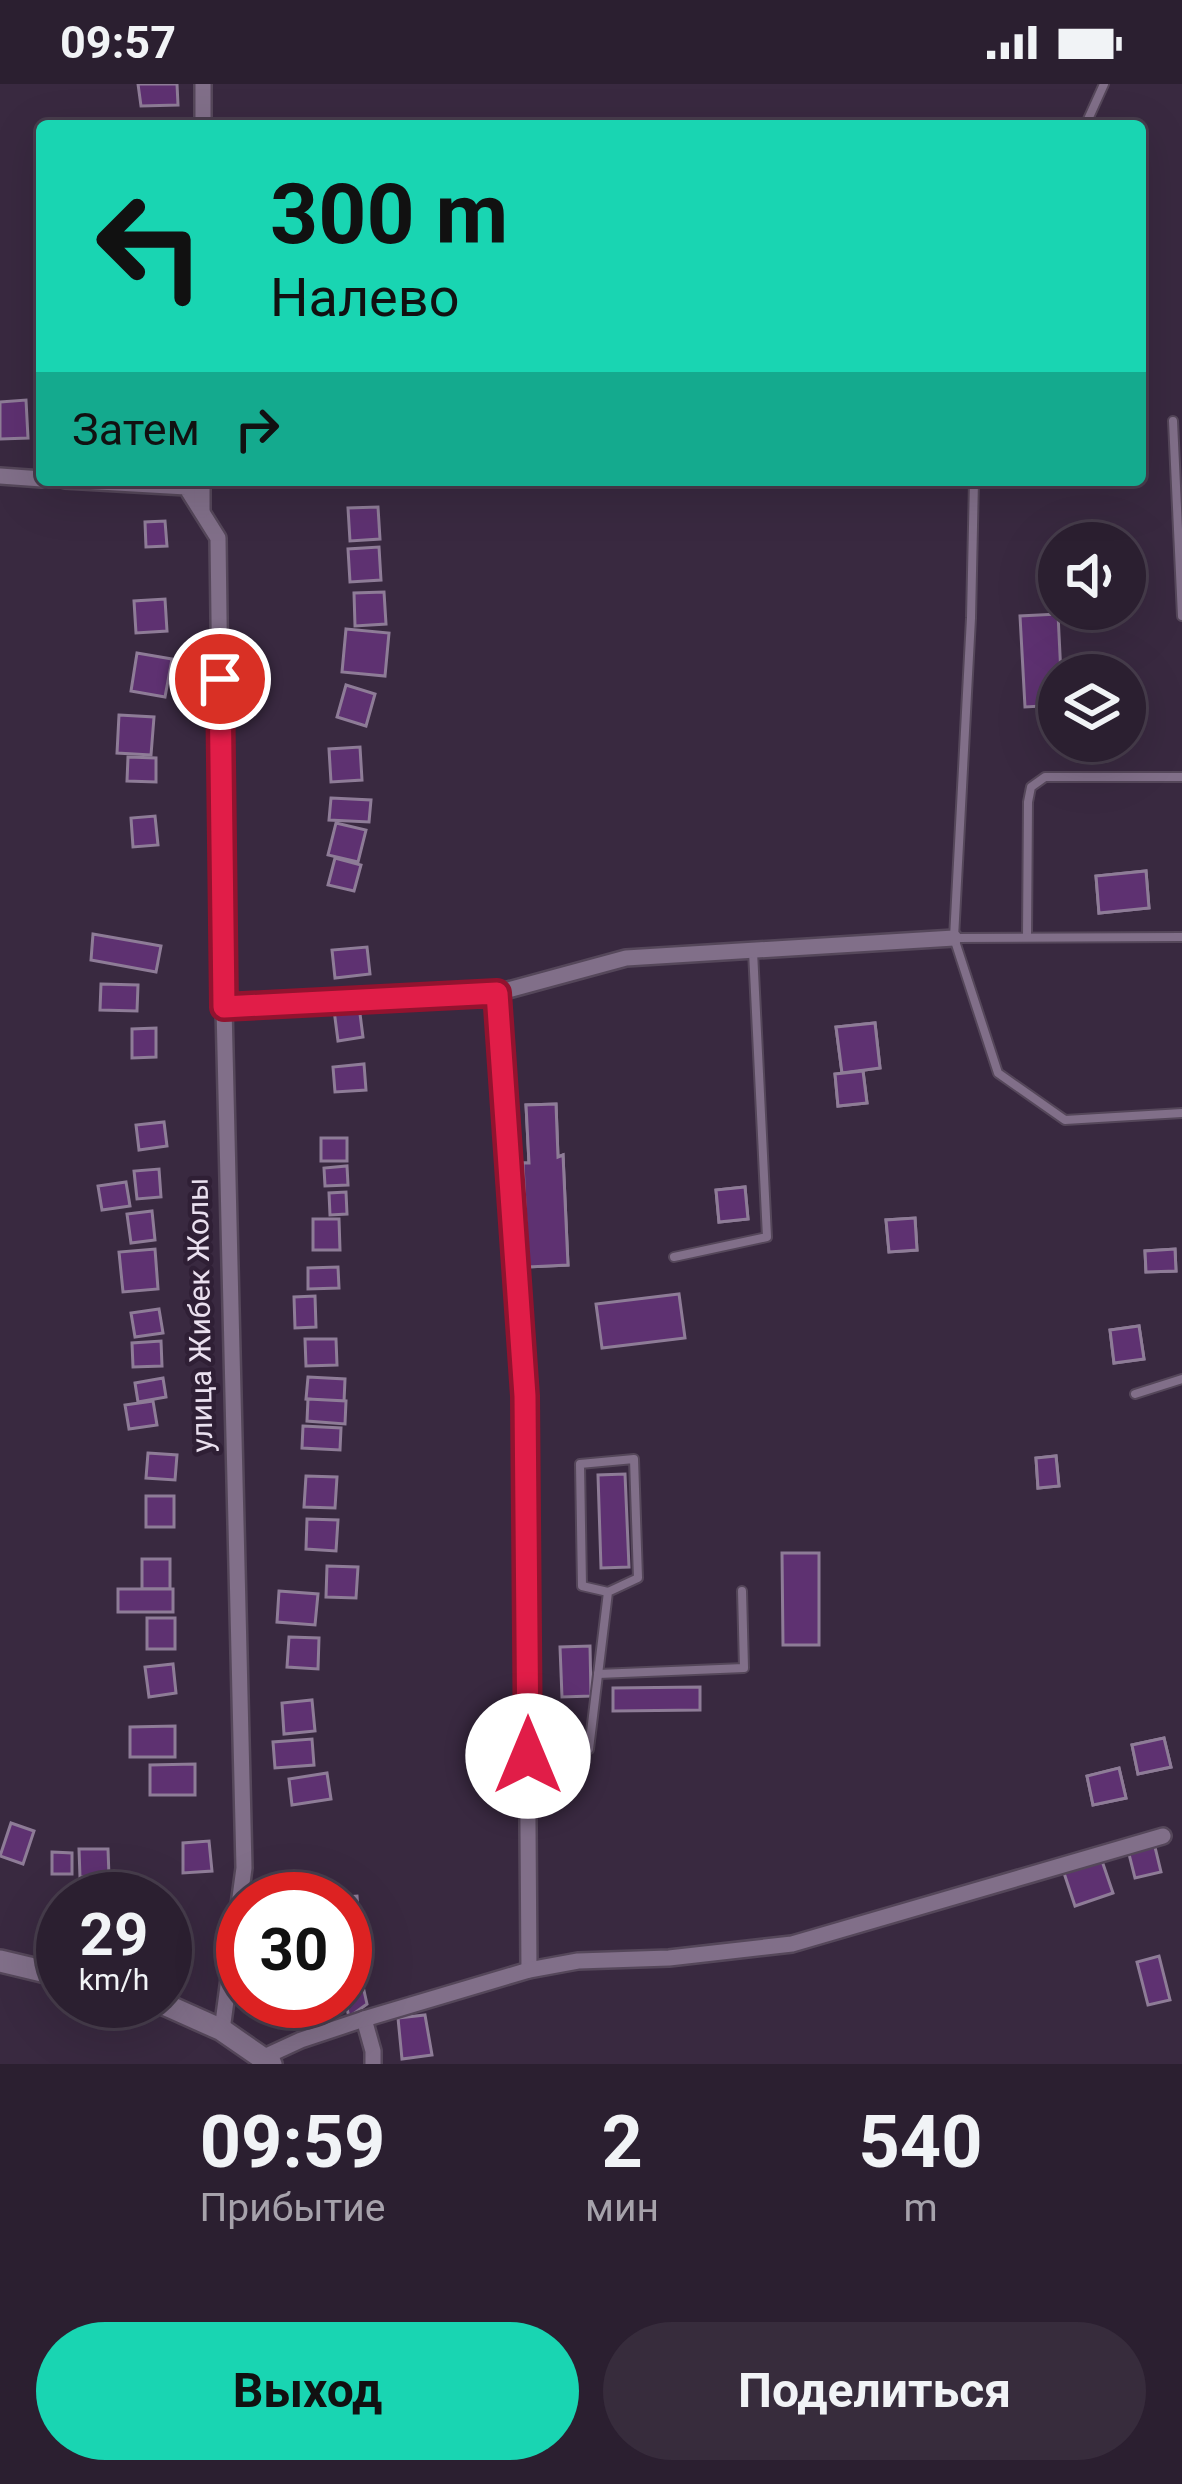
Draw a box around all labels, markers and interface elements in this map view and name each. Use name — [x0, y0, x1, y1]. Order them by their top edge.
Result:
text: 09:57 — [60, 16, 176, 69]
text: 300 m — [270, 165, 508, 264]
icon: left — [72, 168, 228, 324]
text: Налево — [270, 266, 459, 329]
icon: right — [224, 396, 290, 462]
text: Затем — [72, 403, 200, 456]
map controls — [1038, 522, 1146, 762]
button: sound — [1038, 522, 1146, 630]
pin — [169, 628, 271, 730]
icon: arrive — [187, 646, 253, 712]
button: layers — [1038, 654, 1146, 762]
street label: улица Жибек Жолы — [180, 1177, 219, 1453]
position arrow — [465, 1693, 591, 1819]
speed limit sign: 30 — [216, 1872, 372, 2028]
text: 29 — [80, 1899, 148, 1970]
text: km/h — [79, 1962, 149, 1997]
text: 09:59 — [200, 2100, 385, 2185]
text: 2 — [601, 2100, 643, 2185]
text: 540 — [859, 2100, 982, 2185]
text: Прибытие — [200, 2185, 386, 2231]
text: мин — [585, 2185, 659, 2231]
text: m — [903, 2185, 938, 2231]
button: Выход — [36, 2322, 579, 2460]
button: Поделиться — [603, 2322, 1146, 2460]

